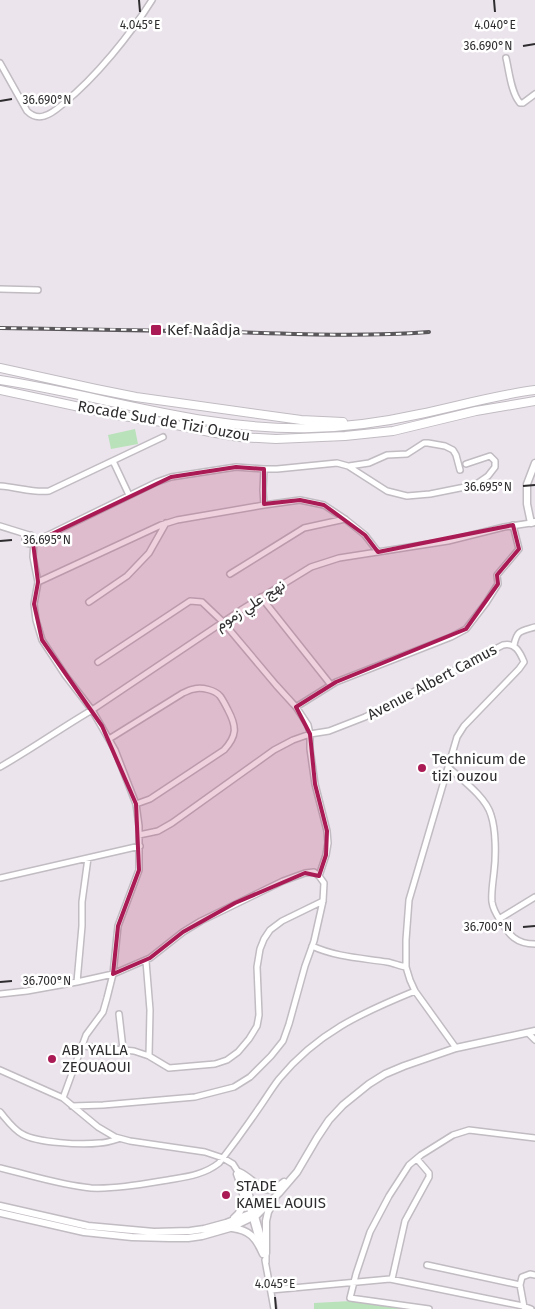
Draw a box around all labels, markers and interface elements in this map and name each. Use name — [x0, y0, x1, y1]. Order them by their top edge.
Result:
text: 4.045°E — [120, 18, 160, 32]
text: 4.040°E — [474, 18, 516, 32]
text: 36.690°N — [464, 39, 512, 53]
text: 36.690°N — [23, 93, 71, 107]
place label: Kef Naâdja — [167, 321, 241, 339]
marker: Kef Naâdja — [149, 323, 163, 337]
street label: Rocade Sud de Tizi Ouzou — [76, 397, 252, 445]
text: 36.695°N — [464, 480, 512, 494]
text: 36.695°N — [23, 533, 71, 547]
street label: نهج علي زموم — [212, 576, 291, 638]
street label: Avenue Albert Camus — [364, 640, 500, 724]
place label: Technicum de tizi ouzou — [432, 750, 526, 785]
marker: Technicum de tizi ouzou — [416, 762, 428, 774]
text: 36.700°N — [464, 920, 512, 934]
text: 36.700°N — [23, 974, 71, 988]
place label: ABI YALLA ZEOUAOUI — [62, 1041, 131, 1076]
marker: ABI YALLA ZEOUAOUI — [46, 1053, 58, 1065]
place label: STADE KAMEL AOUIS — [236, 1177, 326, 1212]
marker: STADE KAMEL AOUIS — [220, 1189, 232, 1201]
text: 4.045°E — [255, 1277, 295, 1291]

